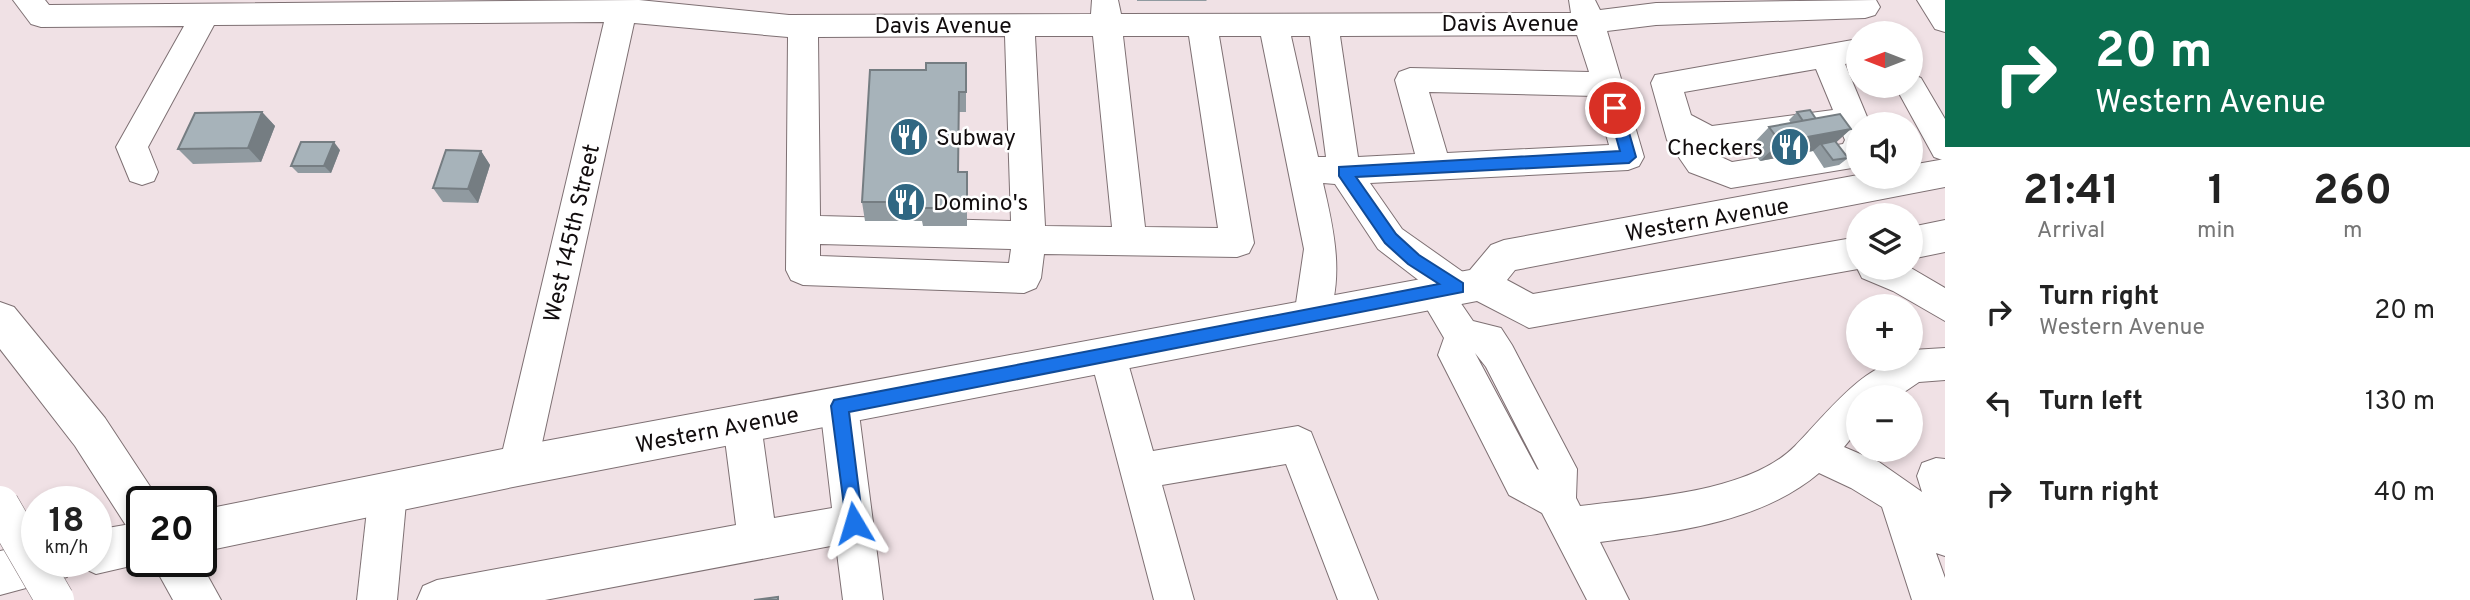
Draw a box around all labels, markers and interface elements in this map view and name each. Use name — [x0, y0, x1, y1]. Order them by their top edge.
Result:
street label: Davis Avenue — [1441, 11, 1579, 40]
street label: Davis Avenue — [874, 13, 1012, 42]
north arrow — [1846, 21, 1923, 98]
map controls — [1846, 21, 1923, 462]
text: 20 m — [2095, 23, 2212, 85]
icon: right — [1980, 28, 2071, 119]
pin — [1585, 78, 1645, 138]
text: Western Avenue — [2095, 84, 2326, 124]
icon: arrive — [1596, 89, 1634, 127]
button: sound — [1846, 112, 1923, 189]
restaurant icon: Subway — [888, 116, 930, 158]
place label: Subway — [936, 125, 1016, 154]
restaurant icon: Checkers — [1769, 126, 1811, 168]
place label: Checkers — [1667, 135, 1763, 164]
street label: West 145th Street — [539, 142, 608, 326]
text: 21:41 — [2023, 166, 2119, 219]
text: 1 — [2208, 166, 2225, 219]
text: 260 — [2313, 166, 2392, 219]
restaurant icon: Domino's — [885, 181, 927, 223]
place label: Domino's — [933, 190, 1028, 219]
street label: Western Avenue — [1623, 193, 1792, 250]
button: layers — [1846, 203, 1923, 280]
text: Arrival — [2037, 217, 2105, 246]
text: min — [2197, 217, 2235, 246]
text: m — [2343, 217, 2362, 246]
text: Turn right — [2039, 281, 2159, 314]
icon: right — [1980, 293, 2018, 331]
button: + — [1846, 294, 1923, 371]
text: 20 m — [2374, 295, 2435, 328]
text: Western Avenue — [2039, 314, 2205, 343]
icon: left — [1980, 384, 2018, 422]
button: − — [1846, 385, 1923, 462]
text: Turn left — [2039, 386, 2143, 419]
text: 130 m — [2365, 386, 2435, 419]
street label: Western Avenue — [633, 401, 802, 462]
icon: right — [1980, 475, 2018, 513]
text: Turn right — [2039, 477, 2159, 510]
text: 40 m — [2374, 477, 2435, 510]
speed limit sign: 20 — [126, 486, 217, 577]
position arrow — [817, 486, 891, 560]
text: 18 — [48, 500, 85, 544]
text: km/h — [45, 537, 88, 560]

